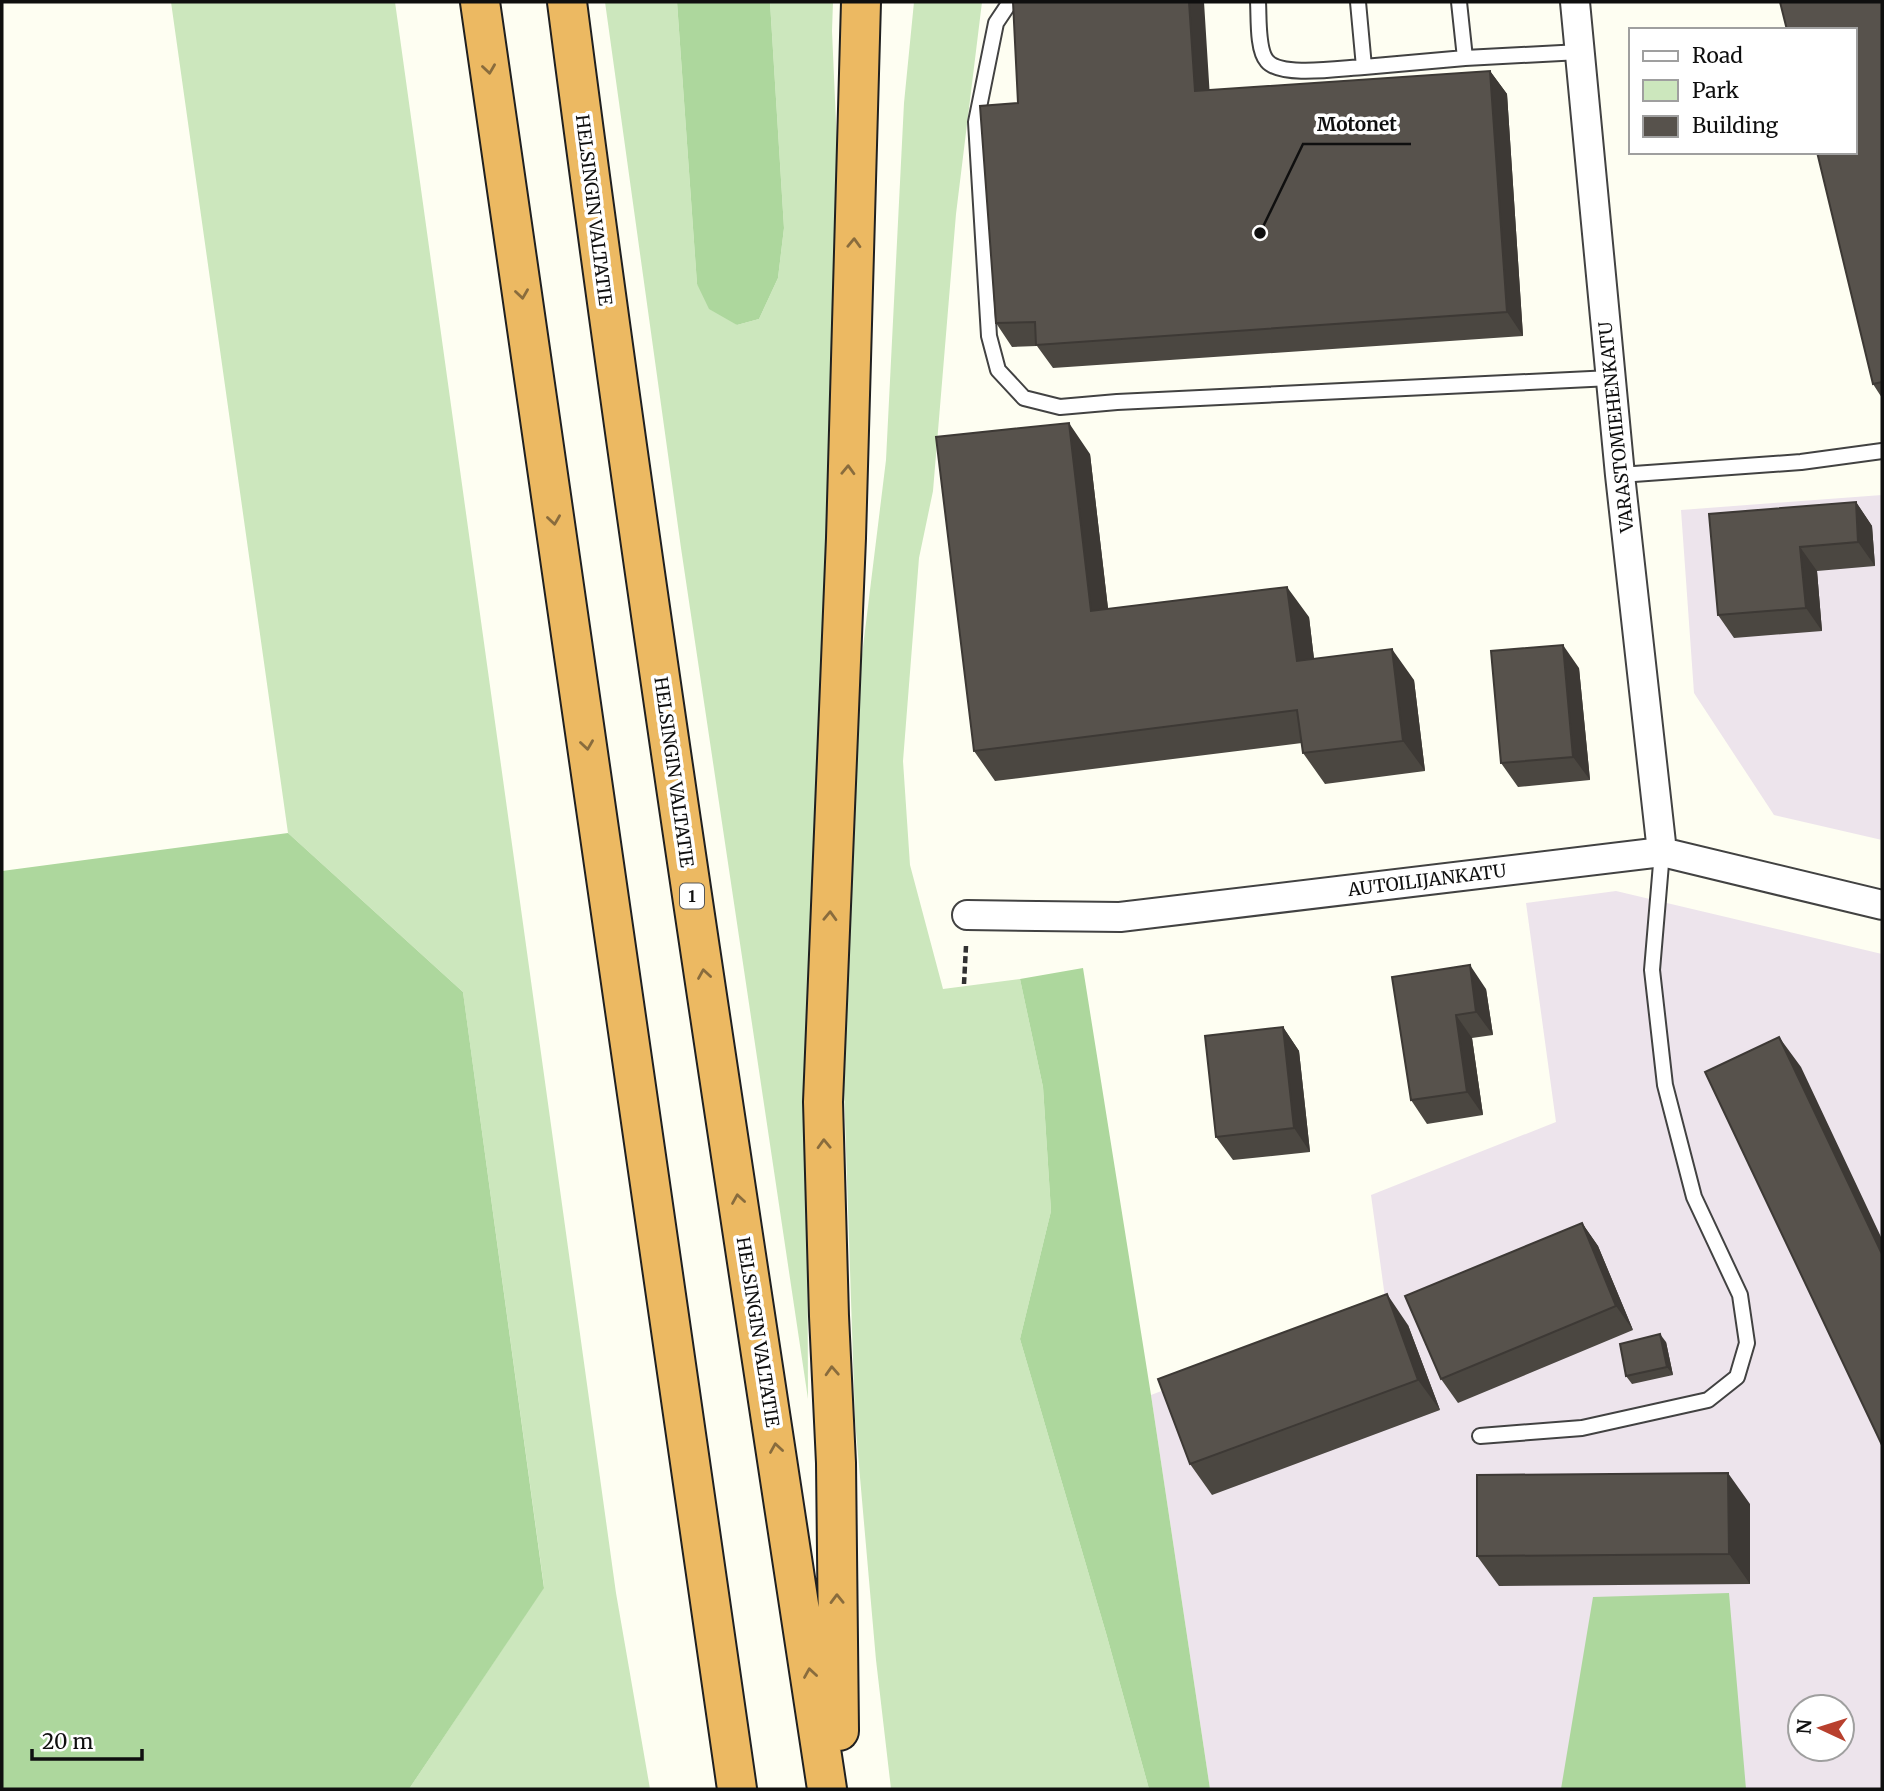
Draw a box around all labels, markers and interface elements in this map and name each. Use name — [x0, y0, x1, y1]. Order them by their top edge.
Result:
legend — [1629, 28, 1856, 154]
text: Road — [1692, 42, 1743, 69]
one-way arrow — [482, 63, 497, 75]
text: Park — [1692, 77, 1739, 104]
callout: Motonet — [1303, 104, 1411, 144]
text: Motonet — [1317, 112, 1397, 136]
text: Building — [1692, 112, 1779, 139]
street label: HELSINGIN VALTATIE — [571, 113, 617, 307]
one-way arrow — [846, 237, 862, 247]
one-way arrow — [514, 289, 529, 300]
street label: VARASTOMIEHENKATU — [1593, 320, 1639, 535]
one-way arrow — [840, 464, 855, 475]
one-way arrow — [546, 514, 561, 526]
street label: HELSINGIN VALTATIE — [649, 675, 699, 869]
one-way arrow — [579, 739, 594, 751]
street label: AUTOILIJANKATU — [1345, 859, 1508, 901]
road number: 1 — [680, 884, 704, 908]
one-way arrow — [823, 911, 838, 922]
one-way arrow — [697, 968, 712, 980]
one-way arrow — [816, 1138, 832, 1149]
one-way arrow — [731, 1193, 746, 1205]
street label: HELSINGIN VALTATIE — [732, 1235, 784, 1429]
one-way arrow — [824, 1365, 839, 1376]
one-way arrow — [769, 1442, 784, 1454]
one-way arrow — [829, 1593, 845, 1603]
one-way arrow — [803, 1667, 818, 1679]
north arrow — [1786, 1693, 1856, 1763]
scale bar — [32, 1718, 142, 1762]
text: N — [1792, 1718, 1817, 1735]
text: 20 m — [42, 1728, 94, 1755]

